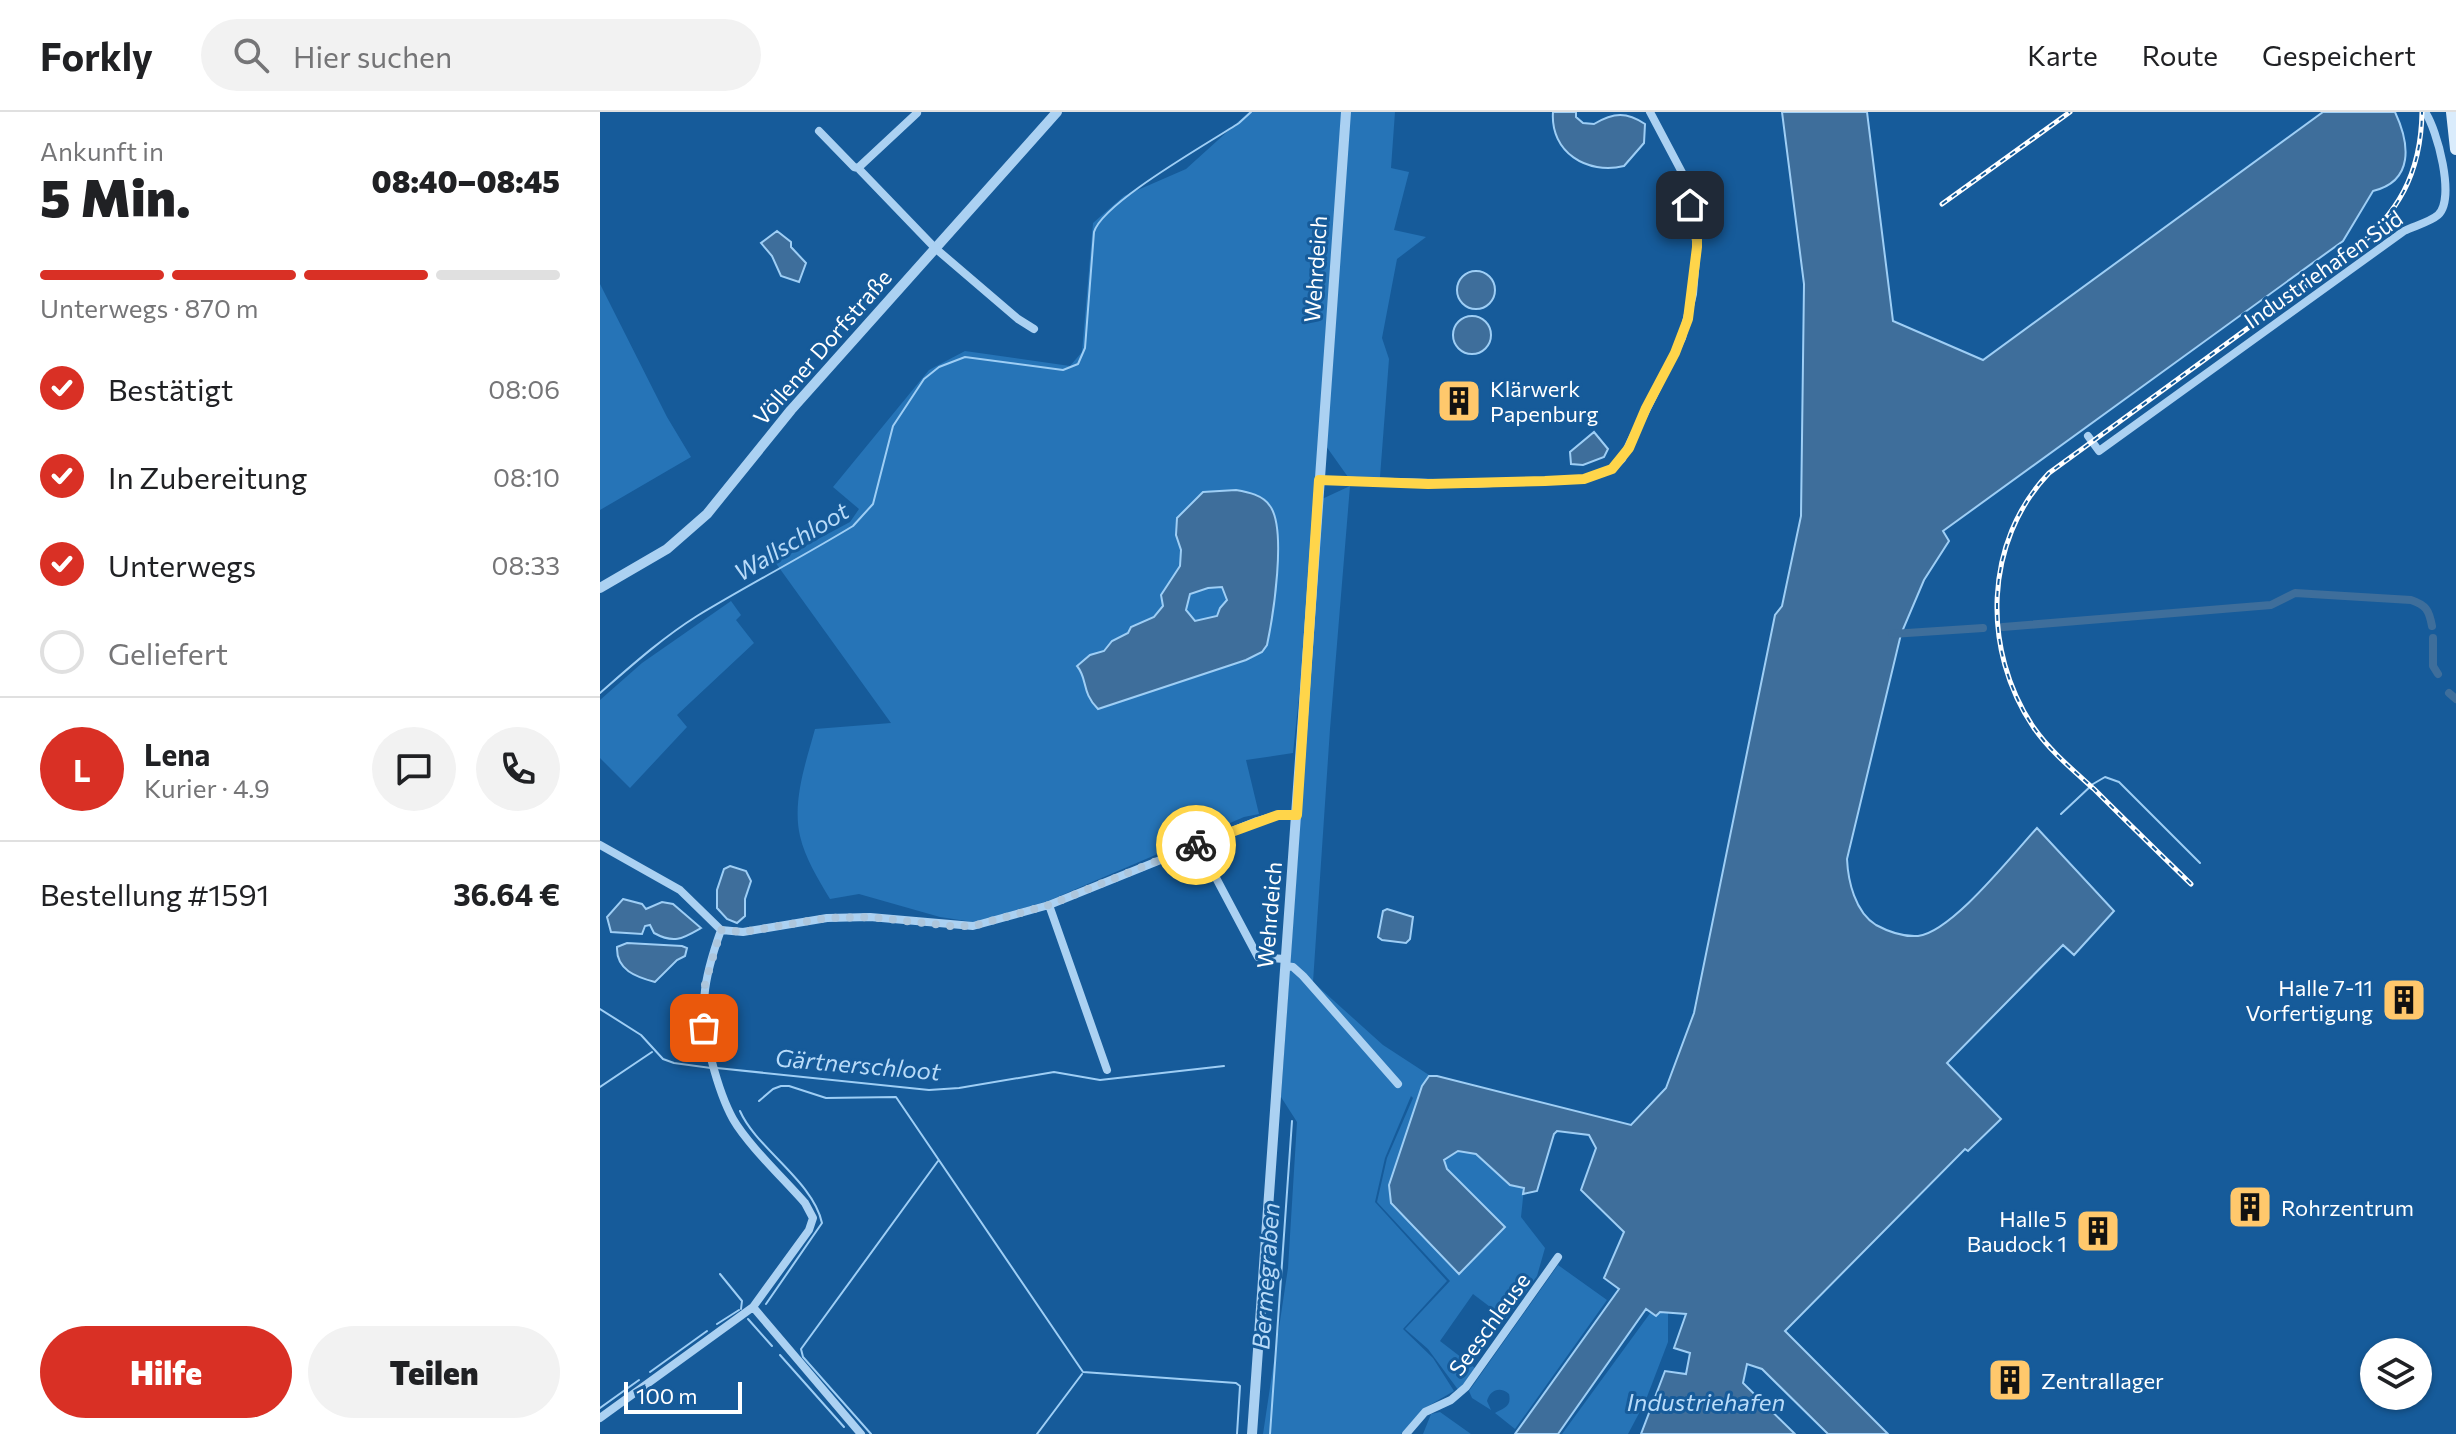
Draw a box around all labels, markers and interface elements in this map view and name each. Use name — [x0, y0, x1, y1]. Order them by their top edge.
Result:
search box — [201, 19, 761, 91]
text: Forkly — [40, 32, 153, 79]
icon: search — [229, 33, 273, 77]
text: Hier suchen — [293, 37, 452, 74]
text: Karte — [2027, 38, 2098, 72]
text: Route — [2142, 38, 2218, 72]
text: Gespeichert — [2262, 38, 2416, 72]
text: Ankunft in — [40, 135, 164, 166]
text: 08:40–08:45 — [372, 162, 560, 199]
text: 5 Min. — [40, 164, 191, 228]
pin — [1656, 171, 1724, 239]
icon: home — [1668, 183, 1712, 227]
street label: Industriehafen Süd — [2239, 204, 2407, 334]
street label: Wehrdeich — [1298, 215, 1332, 323]
street label: Völlener Dorfstraße — [747, 264, 897, 430]
text: Unterwegs · 870 m — [40, 292, 259, 323]
icon: check — [40, 366, 84, 410]
text: Bestätigt — [108, 370, 233, 407]
text: 08:06 — [488, 373, 560, 404]
place label: Klärwerk Papenburg — [1490, 375, 1599, 427]
building icon: Klärwerk Papenburg — [1435, 377, 1483, 425]
icon: check — [40, 454, 84, 498]
text: In Zubereitung — [108, 458, 307, 495]
text: 08:10 — [493, 461, 560, 492]
water label: Wallschloot — [728, 495, 855, 587]
icon: check — [40, 542, 84, 586]
text: Unterwegs — [108, 546, 256, 583]
text: 08:33 — [492, 549, 560, 580]
text: Geliefert — [108, 634, 228, 671]
button: chat — [372, 727, 456, 811]
button: phone — [476, 727, 560, 811]
text: Lena — [144, 735, 210, 772]
text: L — [73, 751, 91, 788]
text: Kurier · 4.9 — [144, 772, 270, 803]
courier — [1156, 805, 1236, 885]
icon: bike — [1174, 823, 1218, 867]
street label: Wehrdeich — [1251, 861, 1287, 969]
text: Bestellung #1591 — [40, 875, 269, 912]
text: 36.64 € — [453, 875, 560, 912]
place label: Halle 7-11 Vorfertigung — [2246, 974, 2373, 1026]
building icon: Halle 7-11 Vorfertigung — [2380, 976, 2428, 1024]
pin — [670, 994, 738, 1062]
icon: bag — [682, 1006, 726, 1050]
water label: Gärtnerschloot — [774, 1042, 943, 1086]
building icon: Rohrzentrum — [2226, 1183, 2274, 1231]
place label: Rohrzentrum — [2281, 1194, 2414, 1221]
water label: Bermegraben — [1245, 1202, 1285, 1350]
place label: Halle 5 Baudock 1 — [1967, 1205, 2067, 1257]
building icon: Halle 5 Baudock 1 — [2074, 1207, 2122, 1255]
street label: Seeschleuse — [1443, 1267, 1535, 1381]
button: Hilfe — [40, 1326, 292, 1418]
button: Teilen — [308, 1326, 560, 1418]
map controls — [2360, 1338, 2432, 1410]
button: layers — [2360, 1338, 2432, 1410]
building icon: Zentrallager — [1986, 1356, 2034, 1404]
place label: Zentrallager — [2041, 1367, 2164, 1394]
scale bar — [624, 1378, 742, 1414]
text: 100 m — [636, 1382, 698, 1409]
water label: Industriehafen — [1627, 1387, 1785, 1416]

